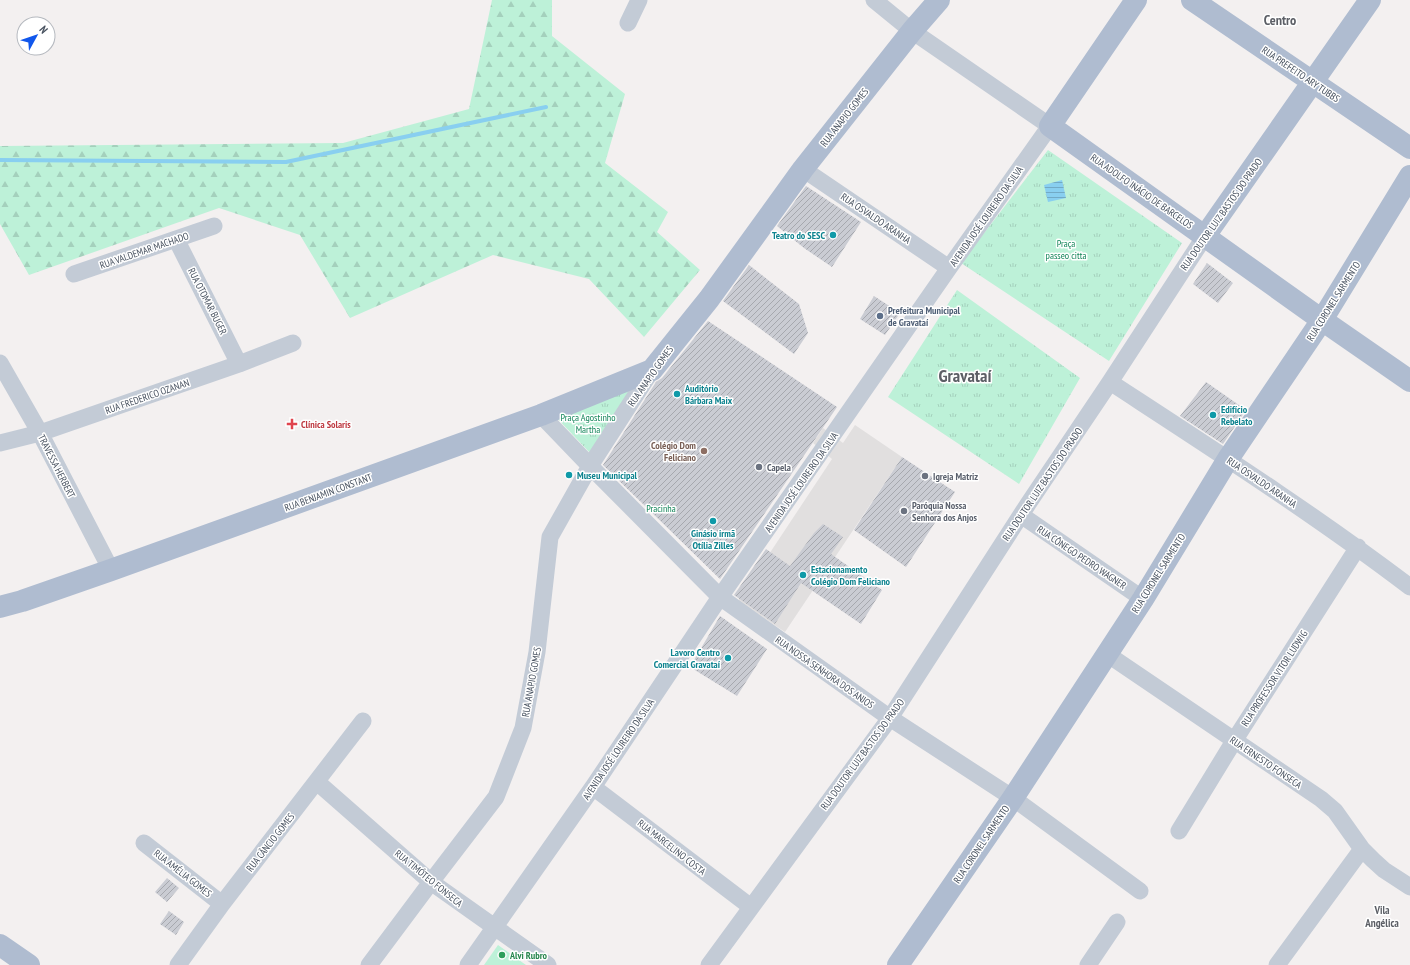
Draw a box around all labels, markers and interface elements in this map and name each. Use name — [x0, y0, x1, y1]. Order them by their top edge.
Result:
district label: Centro — [1264, 11, 1296, 29]
north arrow — [16, 16, 56, 56]
text: N — [36, 23, 51, 36]
street label: RUA PREFEITO ARY TUBBS — [1259, 44, 1342, 105]
street label: RUA ANAPIO GOMES — [817, 85, 871, 149]
street label: RUA ADOLFO INÁCIO DE BARCELOS — [1088, 151, 1195, 232]
street label: RUA DOUTOR LUIZ BASTOS DO PRADO — [1178, 155, 1265, 273]
street label: AVENIDA JOSÉ LOUREIRO DA SILVA — [947, 163, 1026, 269]
street label: RUA OSVALDO ARANHA — [838, 190, 913, 247]
street label: RUA VALDEMAR MACHADO — [98, 229, 191, 272]
place label: Teatro do SESC — [772, 229, 825, 242]
marker: Teatro do SESC — [828, 230, 838, 240]
park label: Praça passeo citta — [1046, 237, 1086, 262]
street label: RUA CORONEL SARMENTO — [1304, 259, 1363, 343]
street label: RUA OTOMAR BUGER — [185, 266, 230, 337]
place label: Prefeitura Municipal de Gravataí — [888, 304, 961, 329]
marker: Prefeitura Municipal de Gravataí — [875, 311, 885, 321]
street label: RUA ANAPIO GOMES — [625, 344, 676, 409]
district label: Gravataí — [938, 364, 992, 387]
street label: RUA FREDERICO OZANAN — [103, 376, 191, 417]
place label: Auditório Bárbara Maix — [684, 382, 733, 407]
marker: Auditório Bárbara Maix — [672, 389, 682, 399]
place label: Edifício Rebelato — [1221, 403, 1253, 428]
marker: Edifício Rebelato — [1208, 410, 1218, 420]
park label: Praça Agostinho Martha — [560, 411, 616, 436]
marker: Clínica Solaris — [286, 418, 298, 430]
place label: Clínica Solaris — [301, 418, 351, 431]
street label: RUA DOUTOR LUIZ BASTOS DO PRADO — [1000, 425, 1086, 543]
street label: AVENIDA JOSÉ LOUREIRO DA SILVA — [762, 429, 841, 535]
street label: TRAVESSA HERBERT — [35, 432, 78, 501]
place label: Colégio Dom Feliciano — [651, 439, 697, 464]
marker: Colégio Dom Feliciano — [699, 446, 709, 456]
street label: RUA OSVALDO ARANHA — [1224, 454, 1299, 511]
place label: Capela — [767, 461, 791, 474]
marker: Capela — [754, 462, 764, 472]
place label: Museu Municipal — [577, 469, 638, 482]
street label: RUA BENJAMIN CONSTANT — [283, 470, 374, 514]
marker: Museu Municipal — [564, 470, 574, 480]
place label: Igreja Matriz — [933, 470, 978, 483]
marker: Igreja Matriz — [920, 471, 930, 481]
place label: Paróquia Nossa Senhora dos Anjos — [912, 499, 978, 524]
park label: Pracinha — [646, 502, 676, 515]
marker: Paróquia Nossa Senhora dos Anjos — [899, 506, 909, 516]
marker: Ginásio irmã Otília Zilles — [708, 516, 718, 526]
street label: RUA CÔNEGO PEDRO WAGNER — [1035, 523, 1129, 592]
place label: Ginásio irmã Otília Zilles — [691, 527, 735, 552]
street label: RUA CORONEL SARMENTO — [1129, 531, 1188, 615]
place label: Estacionamento Colégio Dom Feliciano — [811, 563, 891, 588]
marker: Estacionamento Colégio Dom Feliciano — [798, 570, 808, 580]
street label: RUA PROFESSOR VITOR LUDWIG — [1238, 628, 1310, 729]
street label: RUA NOSSA SENHORA DOS ANJOS — [773, 633, 877, 711]
street label: RUA ANAPIO GOMES — [519, 646, 544, 718]
place label: Lavoro Centro Comercial Gravataí — [654, 646, 721, 671]
marker: Lavoro Centro Comercial Gravataí — [723, 653, 733, 663]
street label: AVENIDA JOSÉ LOUREIRO DA SILVA — [580, 696, 657, 802]
street label: RUA DOUTOR LUIZ BASTOS DO PRADO — [818, 696, 907, 812]
street label: RUA ERNESTO FONSECA — [1227, 734, 1304, 791]
street label: RUA CORONEL SARMENTO — [950, 802, 1013, 886]
street label: RUA CÂNCIO GOMES — [243, 810, 297, 874]
street label: RUA MARCELINO COSTA — [635, 817, 709, 878]
street label: RUA AMÉLIA GOMES — [151, 847, 214, 900]
street label: RUA TIMÓTEO FONSECA — [392, 847, 465, 910]
district label: Vila Angélica — [1364, 903, 1399, 930]
place label: Alvi Rubro — [509, 949, 548, 962]
marker: Alvi Rubro — [497, 950, 507, 960]

